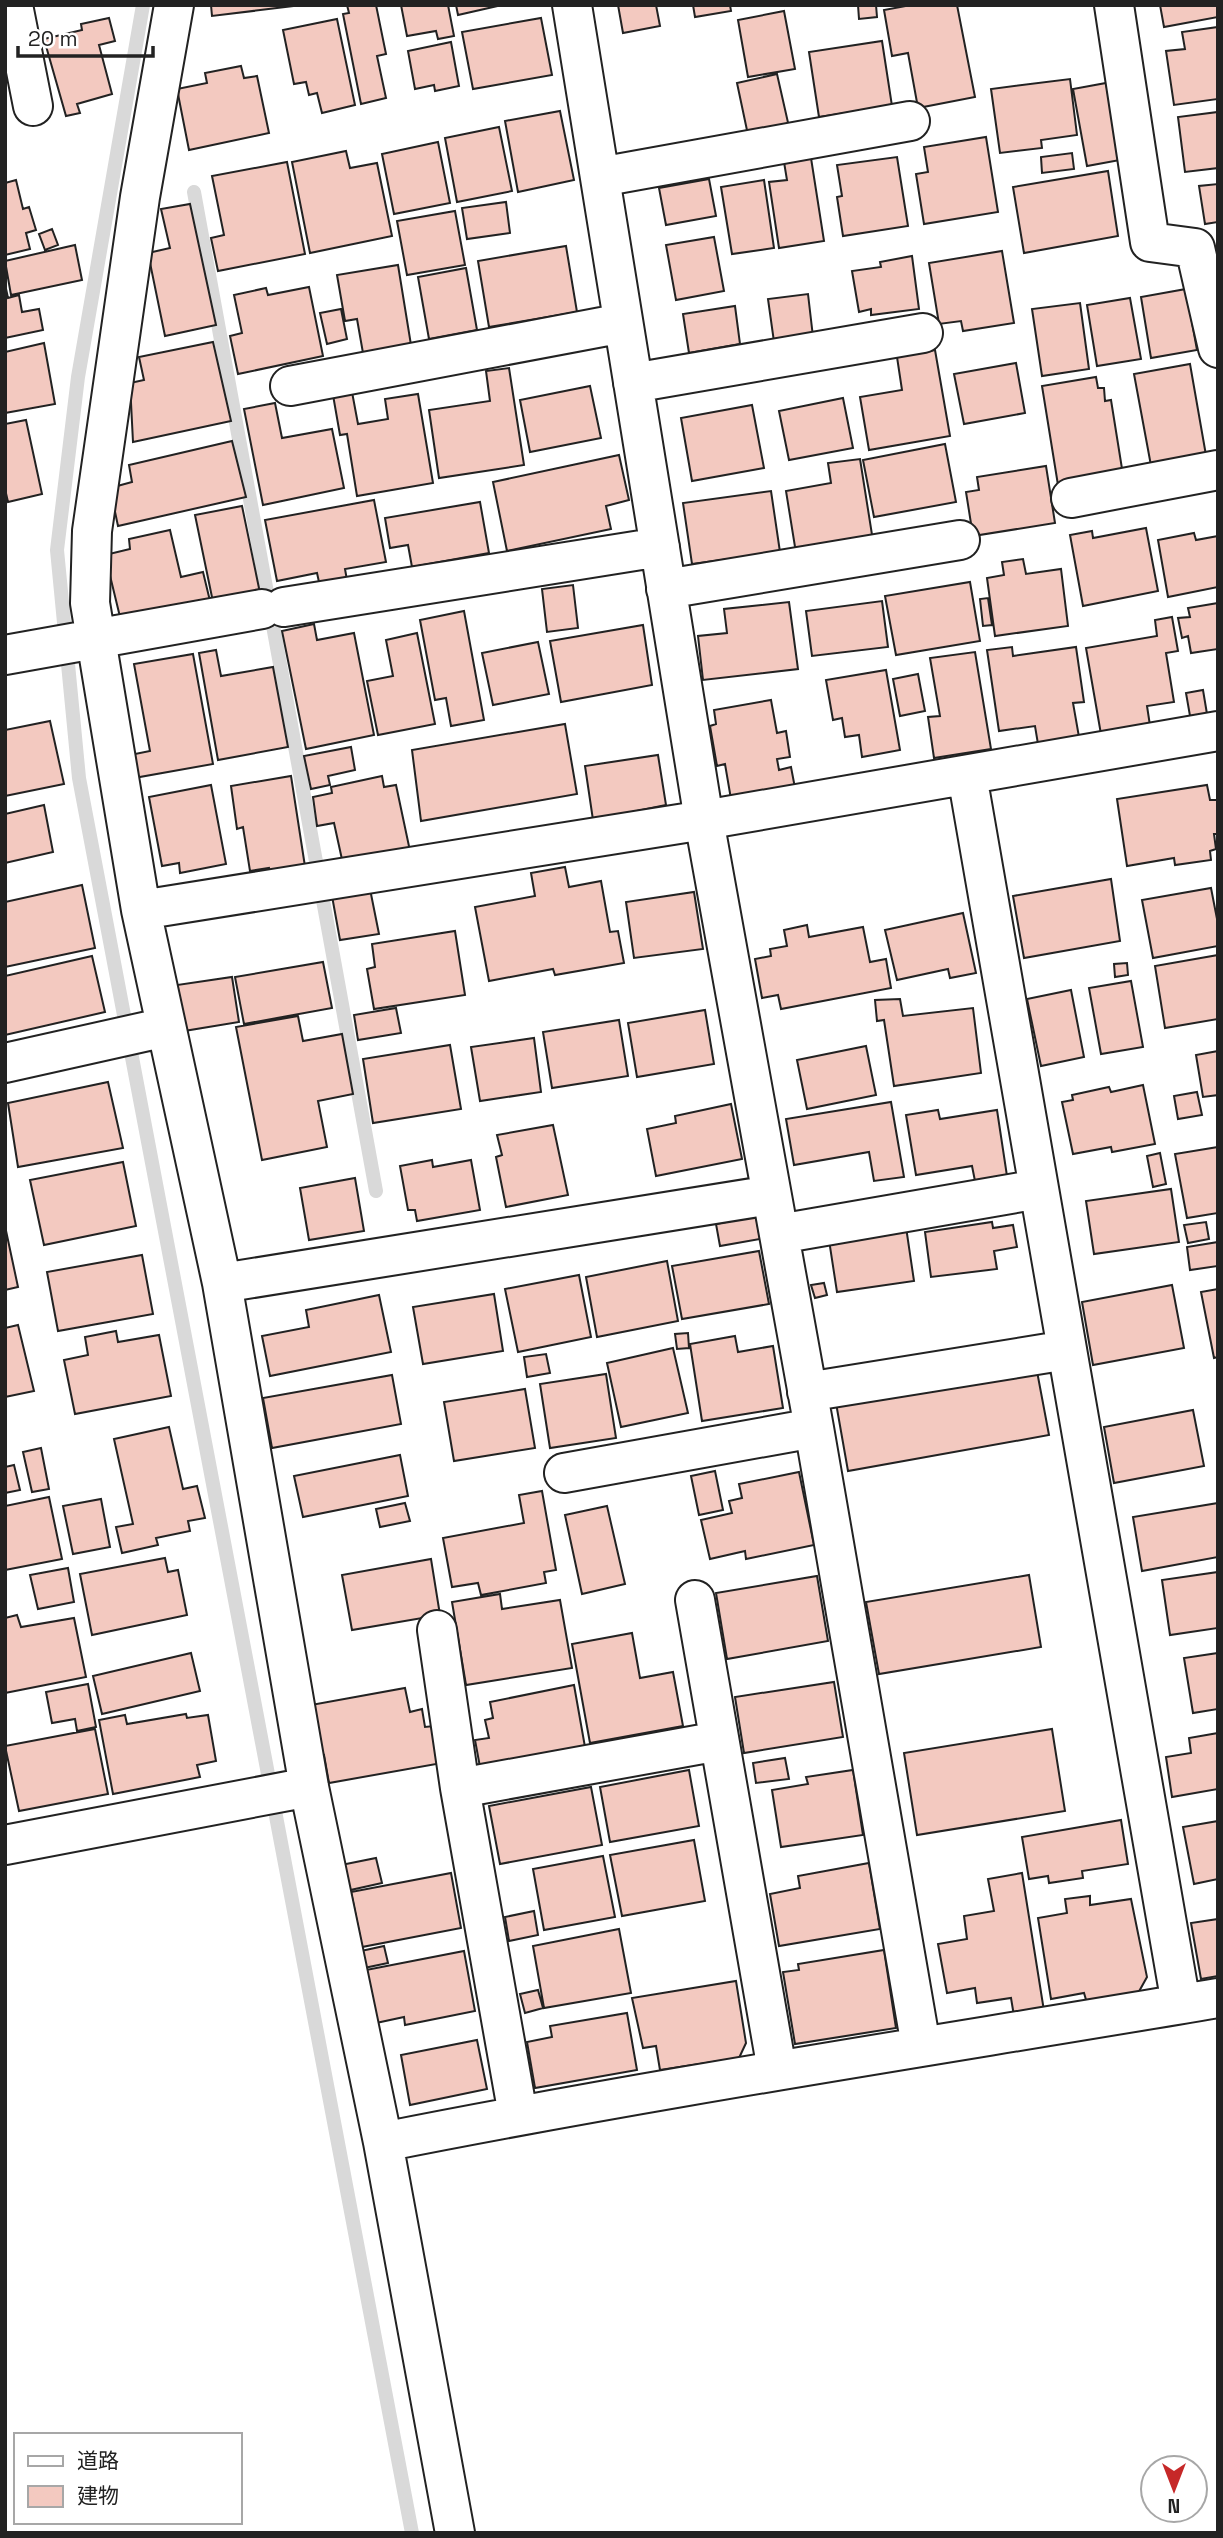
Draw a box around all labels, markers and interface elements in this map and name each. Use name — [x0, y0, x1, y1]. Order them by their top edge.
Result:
scale bar — [18, 14, 152, 58]
text: 20 m — [28, 25, 78, 52]
legend — [14, 2433, 242, 2524]
text: 道路 — [77, 2447, 119, 2474]
north arrow — [1139, 2454, 1209, 2524]
text: 建物 — [77, 2482, 119, 2509]
text: N — [1168, 2493, 1180, 2518]

